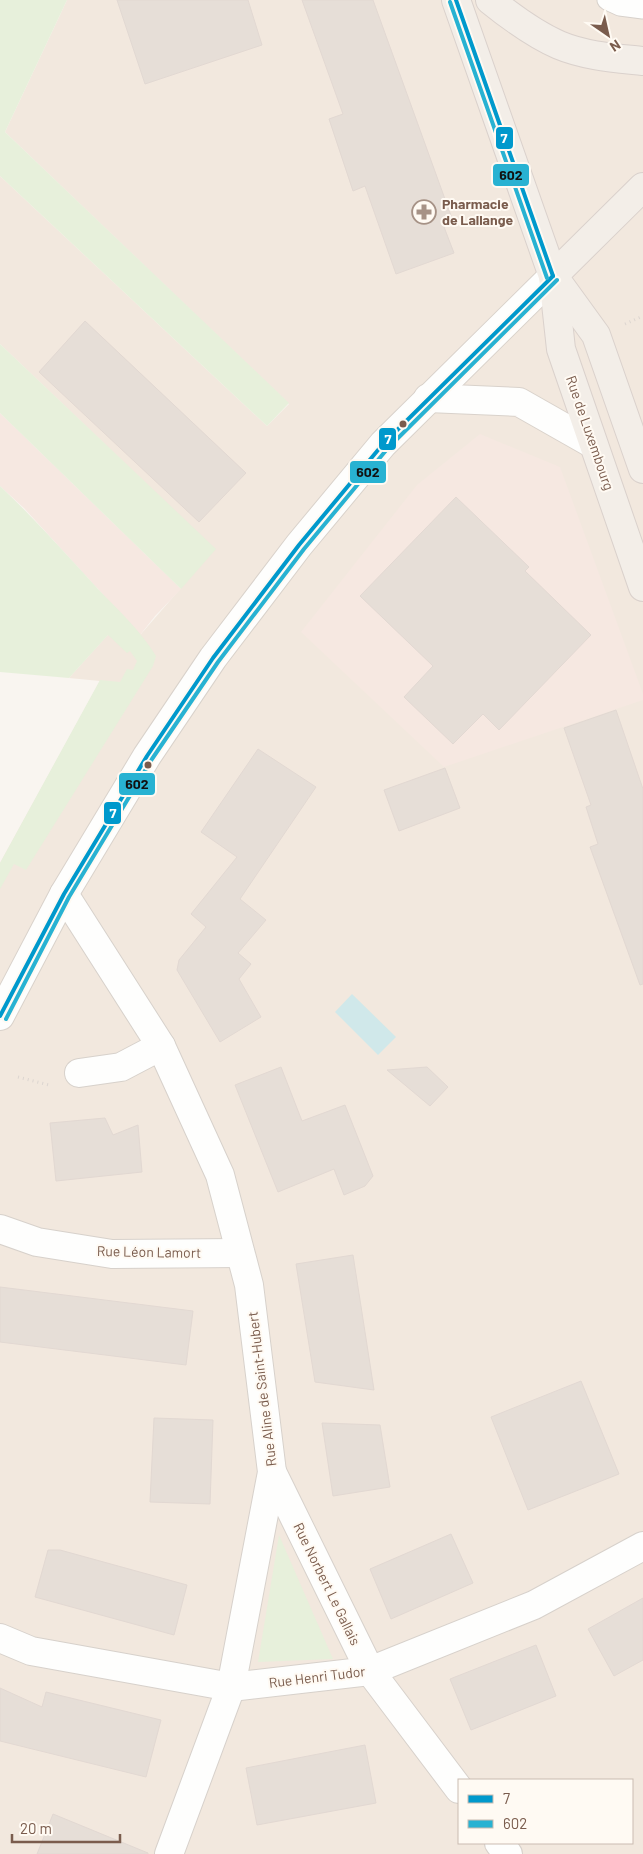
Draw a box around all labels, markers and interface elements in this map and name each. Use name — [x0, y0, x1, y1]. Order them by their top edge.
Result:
north arrow — [583, 10, 633, 60]
text: N — [607, 37, 624, 56]
line badge: 7 — [495, 126, 514, 150]
text: 7 — [501, 129, 508, 146]
line badge: 602 — [492, 163, 530, 187]
text: 602 — [499, 166, 523, 183]
place label: Pharmacie de Lallange — [442, 195, 513, 228]
pharmacy icon: Pharmacie de Lallange — [411, 199, 437, 225]
street label: Rue de Luxembourg — [563, 373, 618, 492]
unlabelled marker — [398, 419, 408, 429]
line badge: 7 — [378, 427, 397, 451]
text: 7 — [385, 430, 392, 447]
line badge: 602 — [349, 460, 387, 484]
text: 602 — [356, 463, 380, 480]
unlabelled marker — [143, 760, 153, 770]
line badge: 602 — [118, 772, 156, 796]
text: 602 — [125, 775, 149, 792]
line badge: 7 — [103, 801, 122, 825]
text: 7 — [110, 804, 117, 821]
street label: Rue Léon Lamort — [97, 1242, 201, 1261]
street label: Rue Aline de Saint-Hubert — [244, 1311, 279, 1468]
street label: Rue Norbert Le Gallais — [290, 1520, 365, 1648]
street label: Rue Henri Tudor — [268, 1662, 366, 1691]
legend — [458, 1779, 633, 1844]
text: 7 — [503, 1789, 510, 1807]
scale bar — [12, 1812, 120, 1844]
text: 602 — [503, 1814, 527, 1832]
text: 20 m — [20, 1819, 52, 1837]

